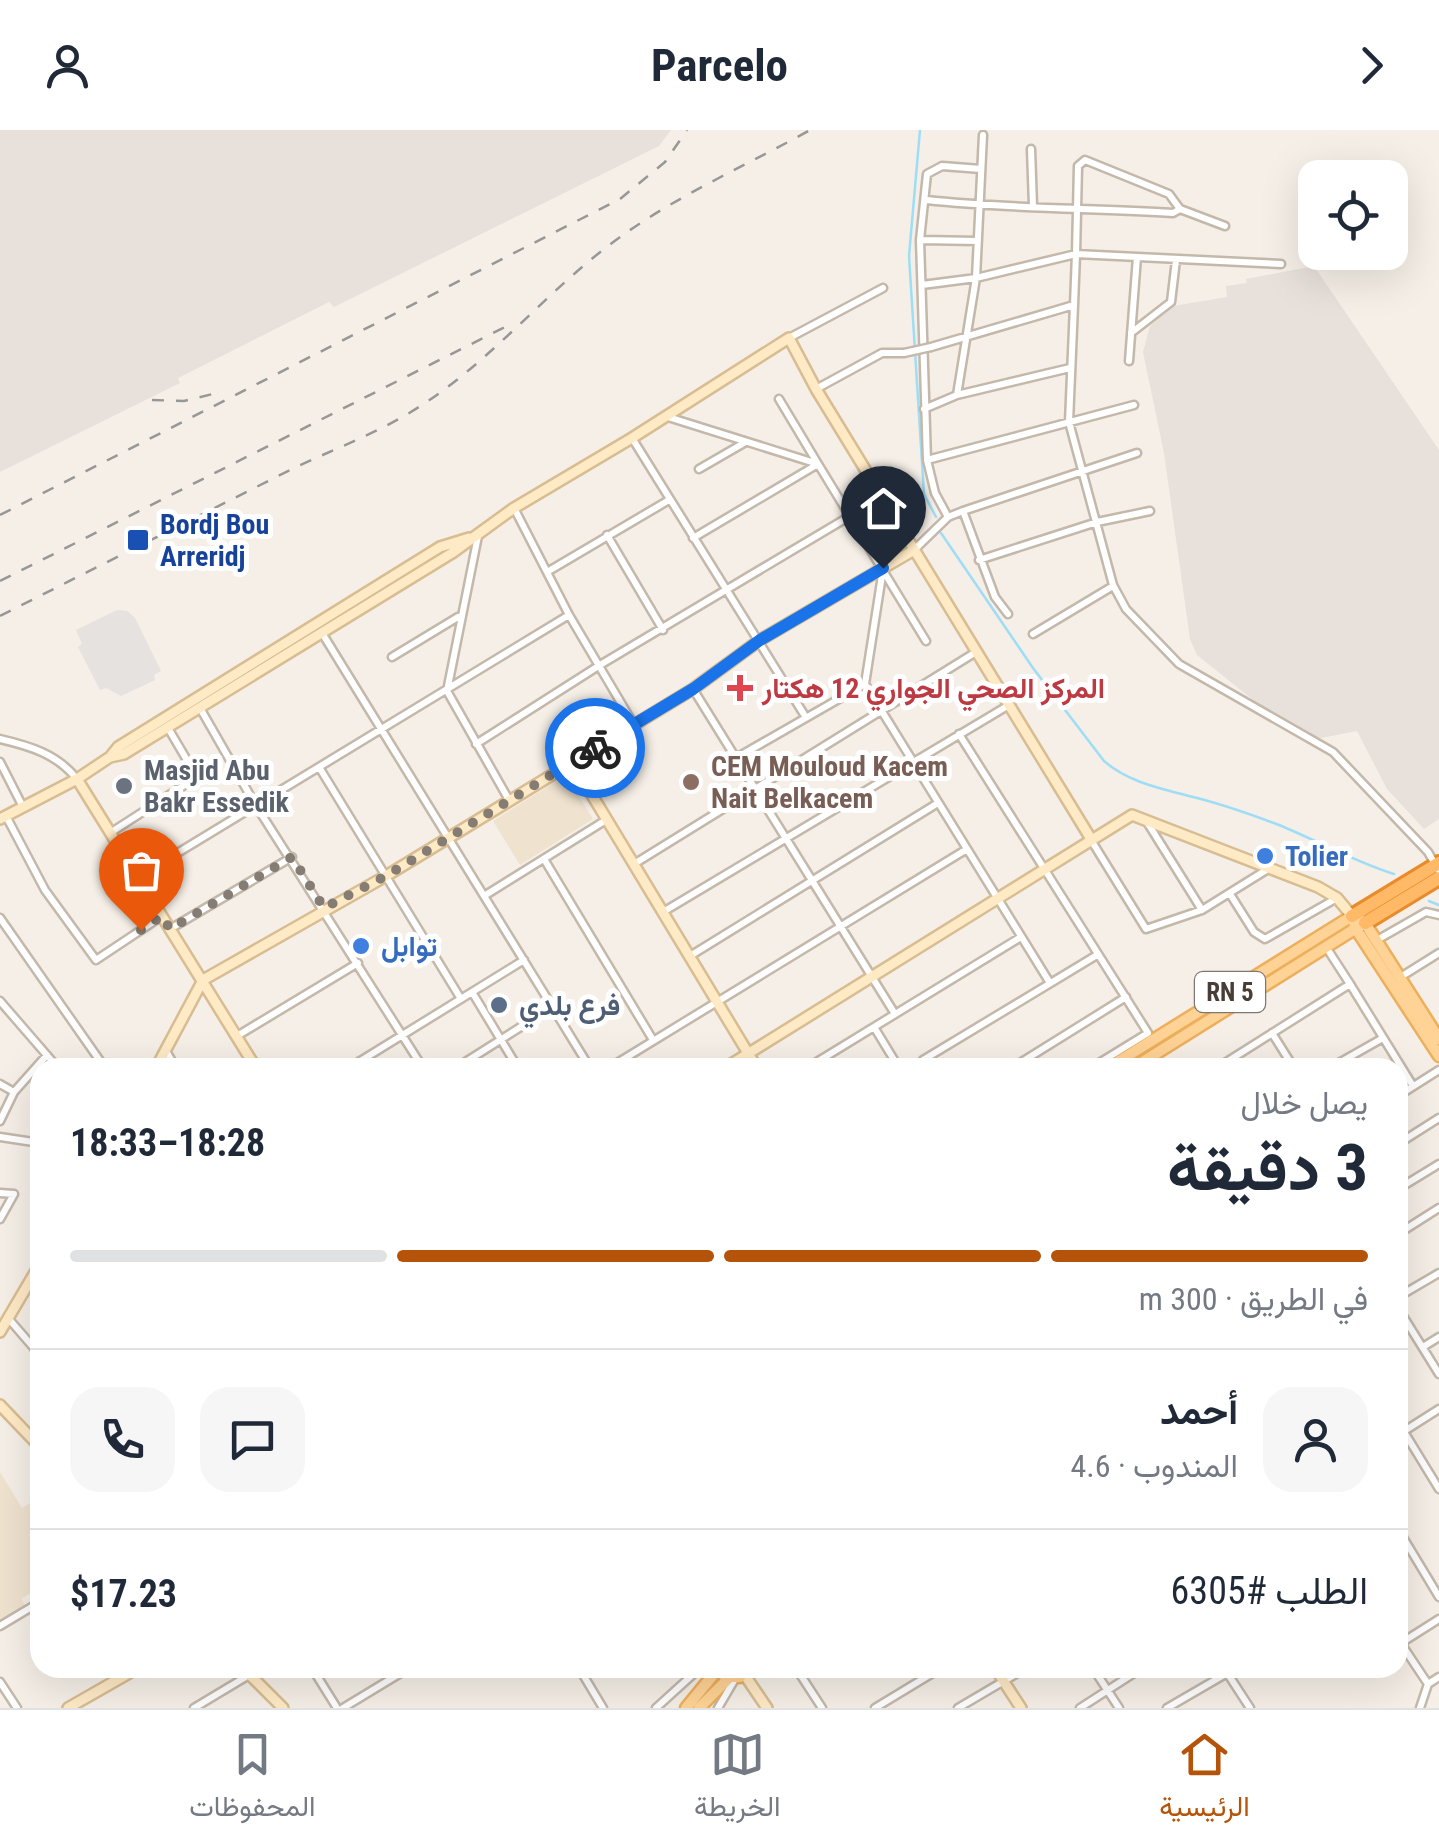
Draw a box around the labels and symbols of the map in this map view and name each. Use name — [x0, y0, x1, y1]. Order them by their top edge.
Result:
pin — [841, 466, 926, 569]
place label: Bordj Bou Arreridj — [160, 508, 269, 573]
marker: Bordj Bou Arreridj — [125, 527, 151, 553]
place label: المركز الصحي الجواري 12 هكتار — [761, 672, 1105, 712]
marker: المركز الصحي الجواري 12 هكتار — [727, 675, 753, 701]
courier — [545, 698, 645, 798]
place label: CEM Mouloud Kacem Nait Belkacem — [711, 750, 948, 815]
place label: Masjid Abu Bakr Essedik — [144, 754, 290, 819]
marker: CEM Mouloud Kacem Nait Belkacem — [680, 771, 702, 793]
marker: Masjid Abu Bakr Essedik — [113, 775, 135, 797]
pin — [99, 828, 184, 931]
place label: Tolier — [1285, 840, 1348, 873]
marker: Tolier — [1254, 845, 1276, 867]
place label: توابل — [381, 930, 437, 964]
marker: توابل — [350, 935, 372, 957]
road number: RN 5 — [1195, 972, 1265, 1012]
place label: فرع بلدي — [519, 989, 620, 1029]
marker: فرع بلدي — [488, 994, 510, 1016]

